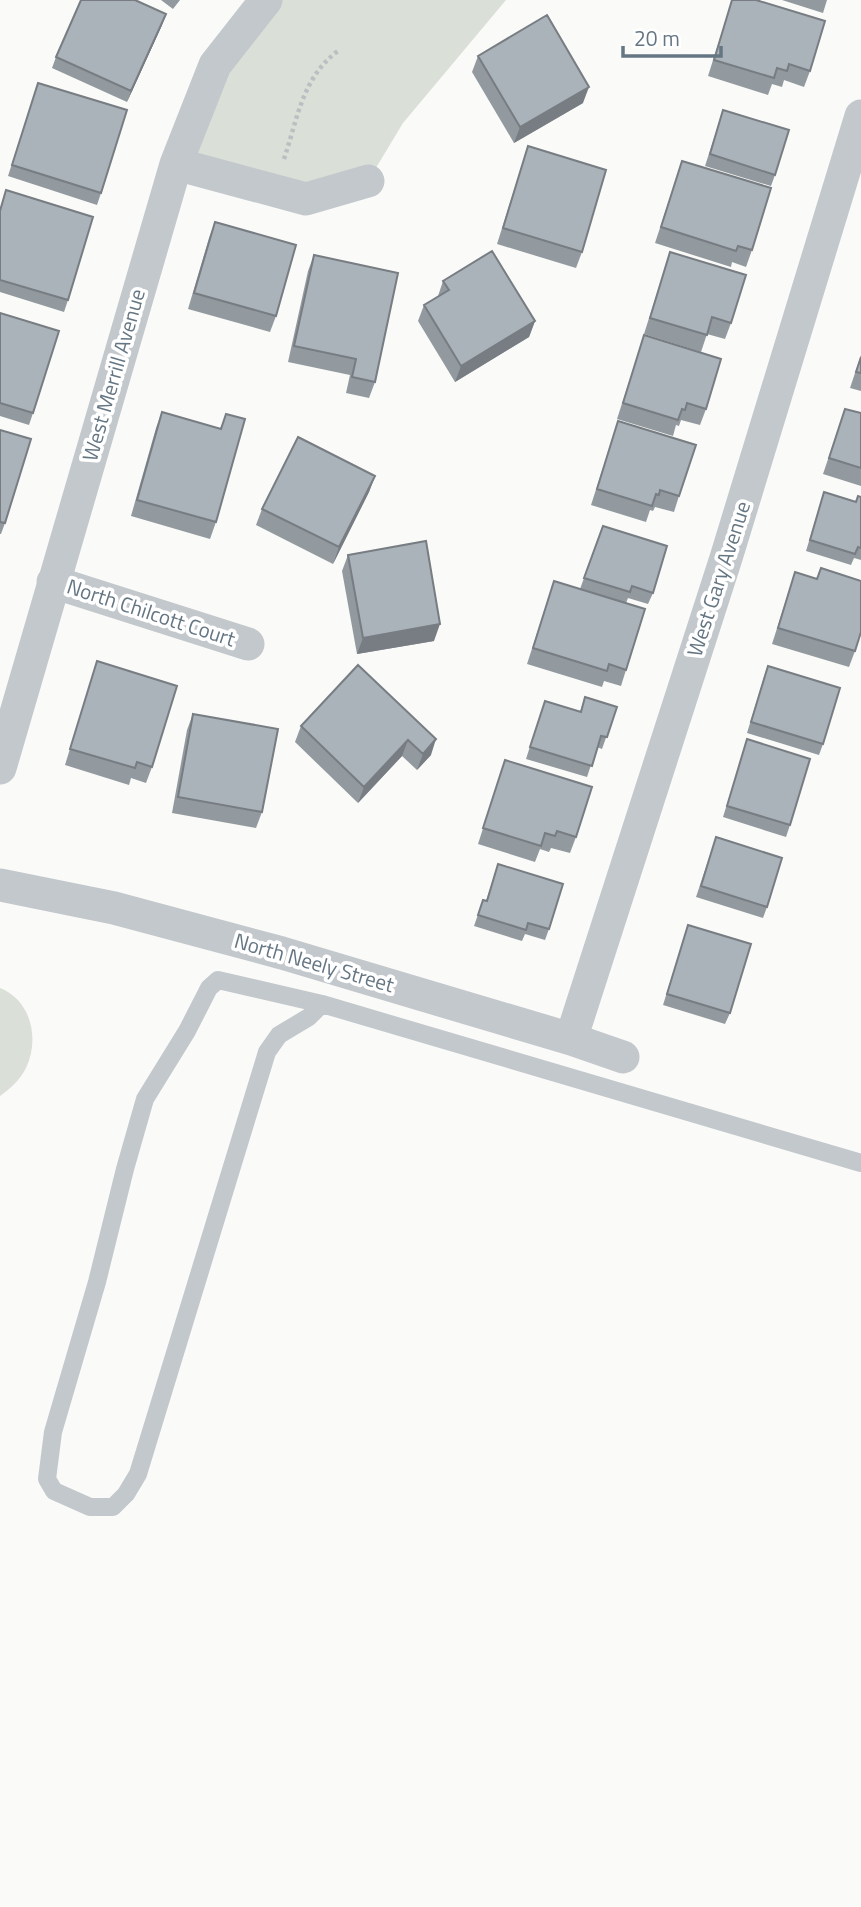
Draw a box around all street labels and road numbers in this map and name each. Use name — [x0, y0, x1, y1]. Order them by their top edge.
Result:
street label: West Merrill Avenue — [73, 285, 153, 465]
street label: West Gary Avenue — [678, 497, 758, 661]
street label: North Chilcott Court — [63, 570, 240, 655]
street label: North Neely Street — [231, 924, 398, 1000]

